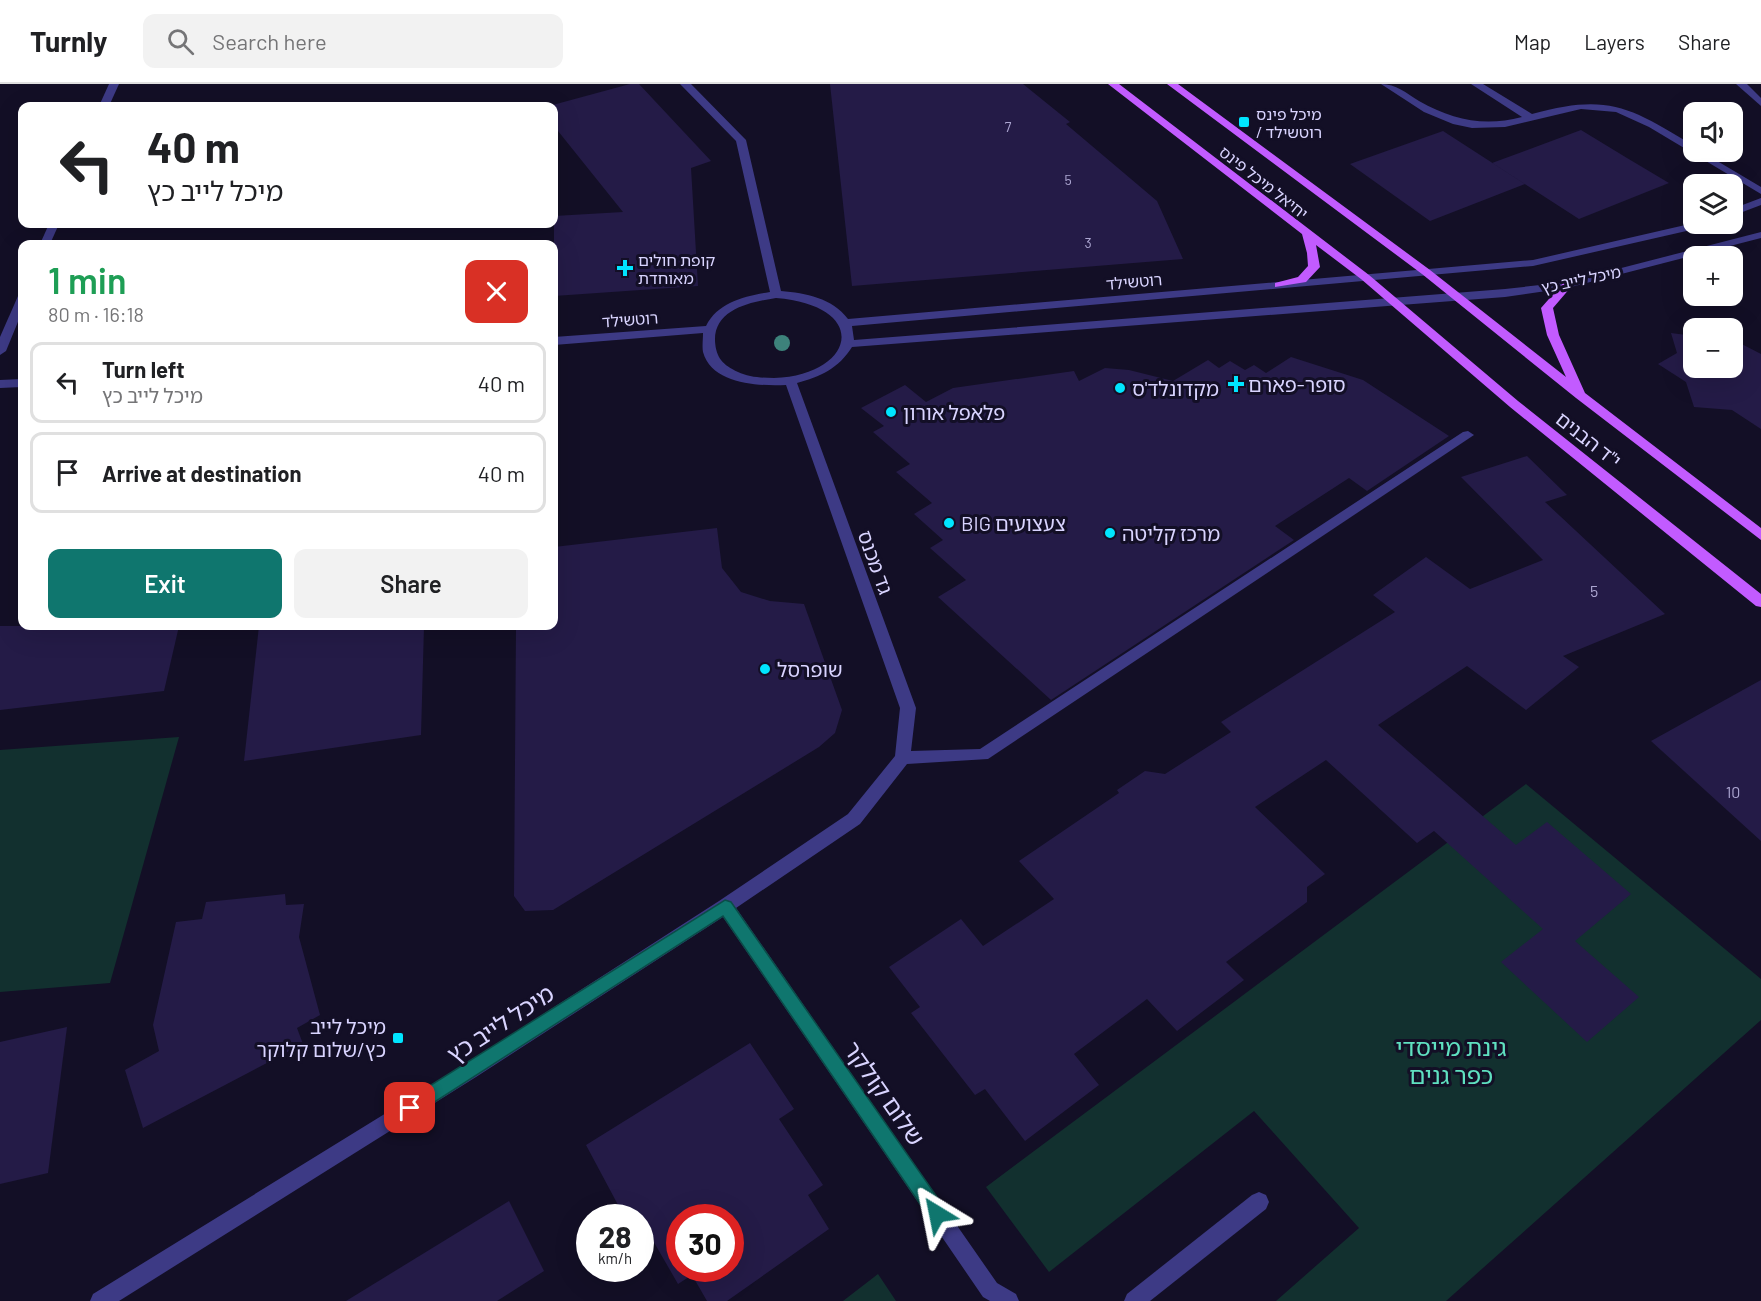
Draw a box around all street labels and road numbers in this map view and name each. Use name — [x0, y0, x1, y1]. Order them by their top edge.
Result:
street label: יחיאל מיכל פינס — [1216, 142, 1312, 222]
street label: מיכל לייב כץ — [1540, 261, 1622, 297]
street label: רוטשילד — [1105, 269, 1163, 293]
street label: רוטשילד — [601, 308, 659, 330]
street label: י''ד הבנים — [1552, 406, 1626, 472]
street label: גד מכנס — [853, 527, 899, 598]
street label: מיכל לייב כץ — [441, 978, 559, 1068]
street label: שלום קולקר — [839, 1035, 931, 1151]

